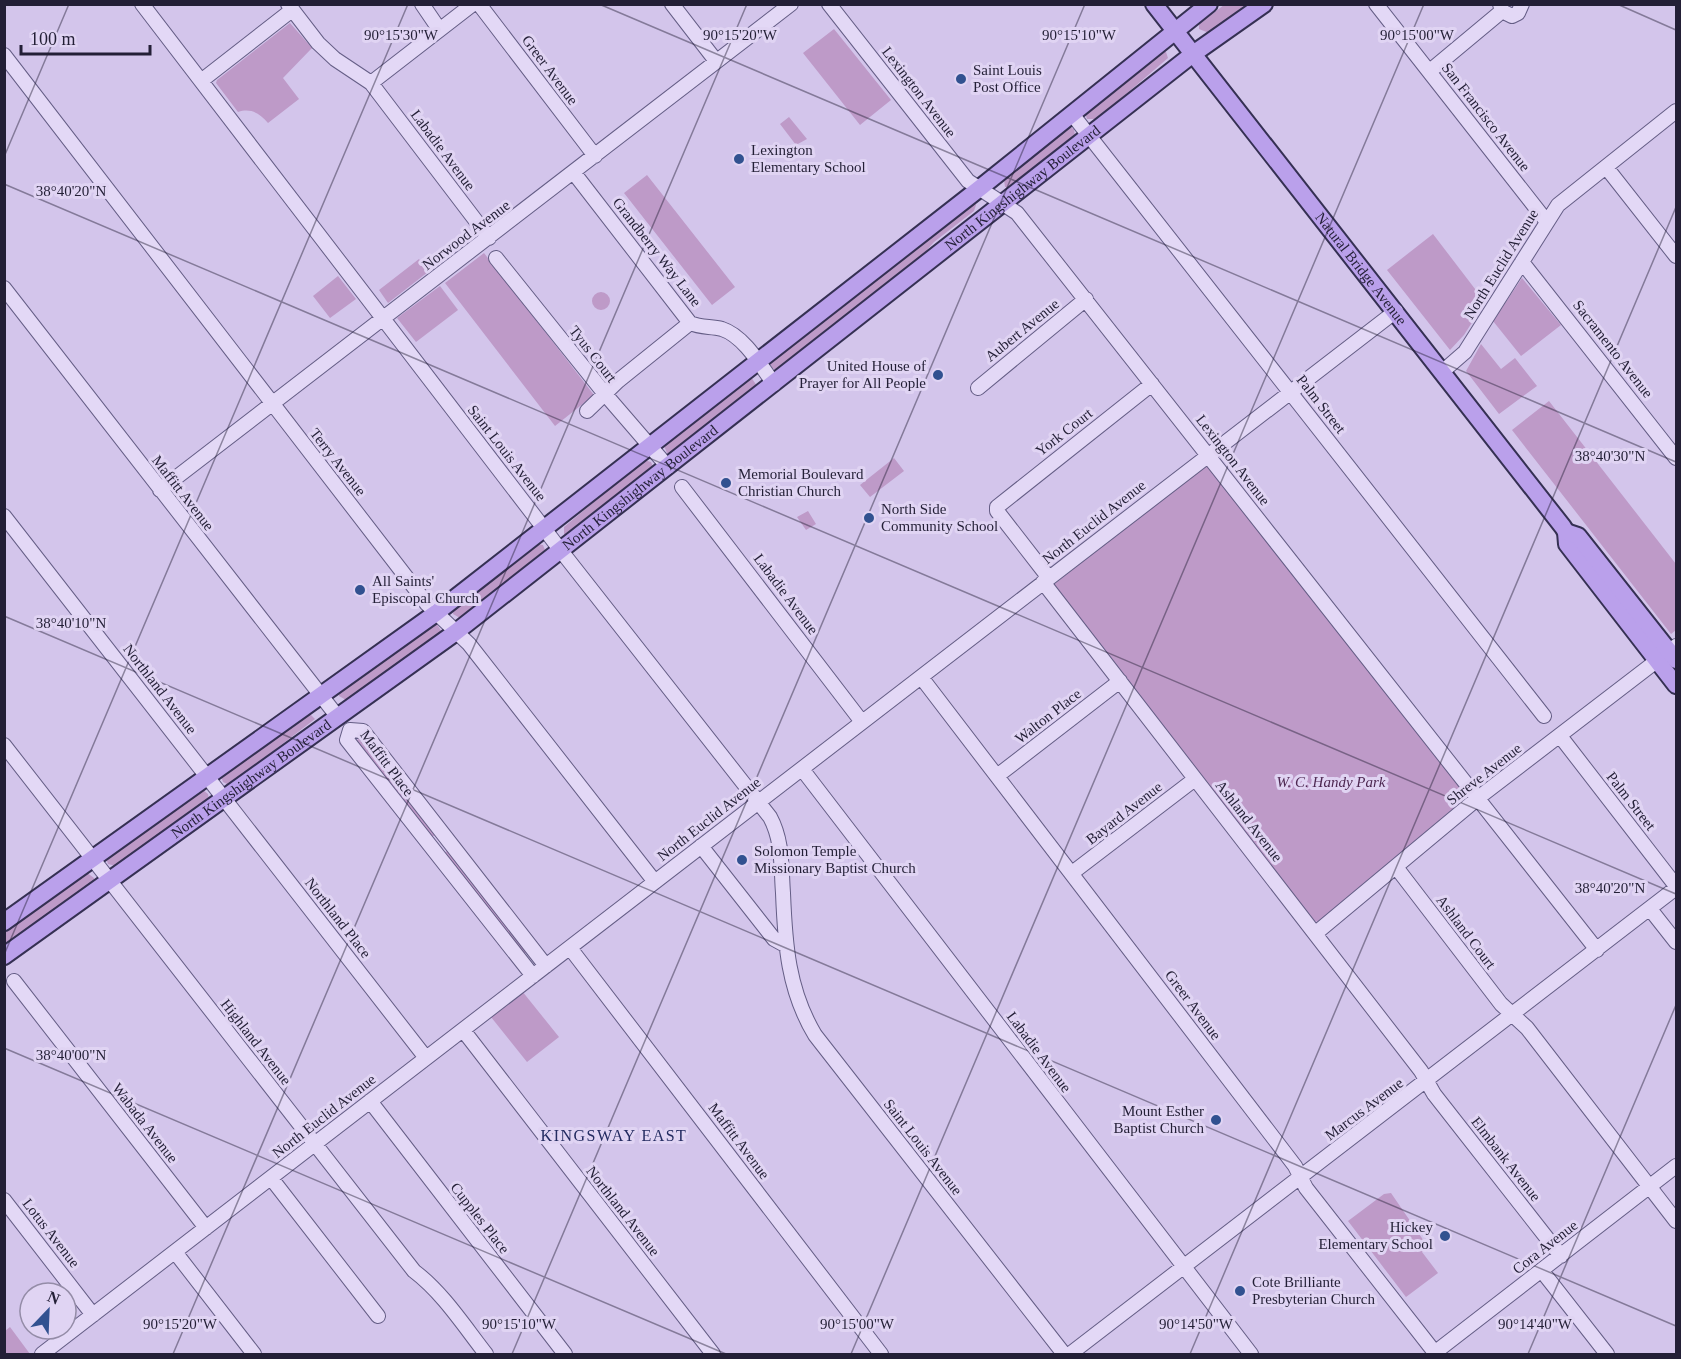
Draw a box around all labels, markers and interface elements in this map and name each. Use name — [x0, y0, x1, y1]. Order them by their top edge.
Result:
scale bar — [21, 18, 150, 56]
text: 90°15'30"W — [364, 27, 439, 43]
text: 90°15'20"W — [703, 27, 778, 43]
text: 90°15'10"W — [1042, 27, 1117, 43]
text: 90°15'00"W — [1380, 27, 1455, 43]
text: 100 m — [30, 29, 76, 49]
street label: Greer Avenue — [519, 32, 581, 108]
street label: Lexington Avenue — [879, 44, 959, 141]
street label: San Francisco Avenue — [1439, 60, 1533, 175]
place label: Saint Louis Post Office — [973, 62, 1042, 95]
marker: Saint Louis Post Office — [954, 72, 968, 86]
street label: Labadie Avenue — [407, 107, 479, 194]
street label: North Kingshighway Boulevard — [942, 122, 1104, 253]
place label: Lexington Elementary School — [751, 142, 866, 175]
marker: Lexington Elementary School — [732, 152, 746, 166]
text: 38°40'20"N — [36, 183, 106, 199]
street label: Grandberry Way Lane — [610, 194, 705, 310]
street label: Norwood Avenue — [419, 197, 513, 273]
street label: North Euclid Avenue — [1461, 206, 1541, 322]
street label: Natural Bridge Avenue — [1312, 209, 1410, 328]
street label: Aubert Avenue — [982, 295, 1062, 365]
street label: Sacramento Avenue — [1570, 297, 1656, 401]
street label: Tyus Court — [566, 323, 620, 386]
place label: United House of Prayer for All People — [799, 358, 926, 391]
marker: United House of Prayer for All People — [931, 368, 945, 382]
street label: Palm Street — [1293, 372, 1349, 437]
street label: Saint Louis Avenue — [465, 402, 550, 504]
street label: York Court — [1033, 404, 1096, 459]
street label: Lexington Avenue — [1193, 412, 1273, 509]
street label: North Kingshighway Boulevard — [559, 422, 721, 553]
street label: Terry Avenue — [307, 425, 369, 499]
text: 38°40'30"N — [1575, 448, 1645, 464]
street label: Maffitt Avenue — [149, 452, 217, 534]
place label: Memorial Boulevard Christian Church — [738, 466, 864, 499]
marker: Memorial Boulevard Christian Church — [719, 476, 733, 490]
street label: North Euclid Avenue — [1039, 477, 1149, 567]
place label: North Side Community School — [881, 501, 998, 534]
marker: North Side Community School — [862, 511, 876, 525]
street label: Labadie Avenue — [750, 551, 822, 638]
place label: All Saints' Episcopal Church — [372, 573, 480, 606]
marker: All Saints' Episcopal Church — [353, 583, 367, 597]
text: 38°40'10"N — [36, 615, 106, 631]
street label: Northland Avenue — [120, 641, 200, 737]
street label: Walton Place — [1012, 685, 1084, 747]
street label: North Kingshighway Boulevard — [168, 716, 334, 841]
street label: Maffitt Place — [357, 727, 417, 799]
street label: Shreve Avenue — [1444, 740, 1525, 808]
street label: Palm Street — [1603, 769, 1659, 834]
street label: North Euclid Avenue — [654, 774, 764, 864]
park label: W. C. Handy Park — [1276, 774, 1386, 790]
street label: Ashland Avenue — [1212, 777, 1286, 865]
street label: Bayard Avenue — [1083, 778, 1165, 848]
place label: Solomon Temple Missionary Baptist Church — [754, 843, 916, 876]
marker: Solomon Temple Missionary Baptist Church — [735, 853, 749, 867]
street label: Northland Place — [302, 875, 374, 961]
text: 38°40'20"N — [1575, 880, 1645, 896]
street label: Ashland Court — [1433, 892, 1499, 973]
street label: Greer Avenue — [1162, 967, 1224, 1043]
street label: Highland Avenue — [218, 996, 295, 1088]
street label: Labadie Avenue — [1003, 1009, 1075, 1096]
text: 38°40'00"N — [36, 1047, 106, 1063]
street label: North Euclid Avenue — [269, 1071, 379, 1161]
street label: Marcus Avenue — [1322, 1074, 1406, 1144]
street label: Wabada Avenue — [109, 1080, 181, 1166]
street label: Saint Louis Avenue — [881, 1096, 966, 1198]
street label: Maffitt Avenue — [705, 1100, 773, 1182]
place label: Mount Esther Baptist Church — [1114, 1103, 1204, 1136]
marker: Mount Esther Baptist Church — [1209, 1113, 1223, 1127]
street label: Elmbank Avenue — [1468, 1114, 1544, 1205]
district label: KINGSWAY EAST — [541, 1127, 687, 1144]
street label: Northland Avenue — [583, 1163, 663, 1259]
street label: Cupples Place — [447, 1179, 513, 1257]
street label: Lotus Avenue — [19, 1196, 83, 1271]
street label: Cora Avenue — [1509, 1217, 1581, 1277]
place label: Hickey Elementary School — [1318, 1219, 1433, 1252]
marker: Hickey Elementary School — [1438, 1229, 1452, 1243]
place label: Cote Brilliante Presbyterian Church — [1252, 1274, 1375, 1307]
north arrow — [18, 1281, 78, 1341]
marker: Cote Brilliante Presbyterian Church — [1233, 1284, 1247, 1298]
text: N — [45, 1288, 63, 1308]
text: 90°15'20"W — [143, 1316, 218, 1332]
text: 90°15'10"W — [482, 1316, 557, 1332]
text: 90°15'00"W — [820, 1316, 895, 1332]
text: 90°14'50"W — [1159, 1316, 1234, 1332]
text: 90°14'40"W — [1498, 1316, 1573, 1332]

